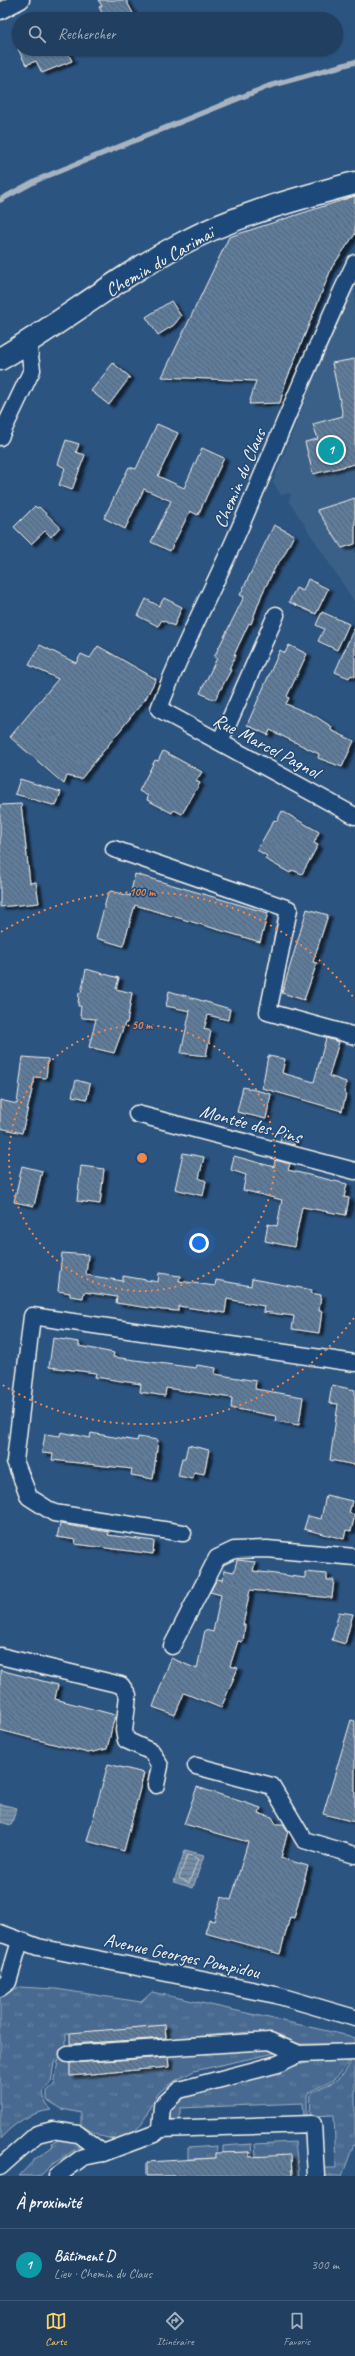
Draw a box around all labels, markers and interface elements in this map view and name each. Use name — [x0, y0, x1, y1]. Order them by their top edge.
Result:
search box — [12, 12, 343, 56]
icon: search — [26, 23, 48, 45]
text: Rechercher — [58, 25, 116, 44]
street label: Chemin du Carimaï — [101, 219, 221, 303]
street label: Chemin du Claus — [208, 424, 272, 532]
pin: 1 — [318, 435, 344, 465]
street label: Rue Marcel Pagnol — [209, 708, 327, 786]
text: 100 m — [129, 884, 156, 900]
text: 50 m — [132, 1017, 153, 1033]
street label: Montée des Pins — [197, 1099, 307, 1150]
centre of rings — [135, 1151, 149, 1165]
your location — [189, 1233, 209, 1253]
street label: Avenue Georges Pompidou — [102, 1928, 263, 1984]
text: À proximité — [16, 2192, 81, 2213]
text: Bâtiment D — [54, 2247, 115, 2266]
text: 1 — [26, 2257, 32, 2273]
text: 300 m — [311, 2257, 339, 2273]
text: Lieu · Chemin du Claus — [54, 2266, 152, 2282]
tab: Carte — [45, 2310, 67, 2348]
tab: Itinéraire — [157, 2310, 194, 2348]
tab: Favoris — [284, 2310, 310, 2348]

